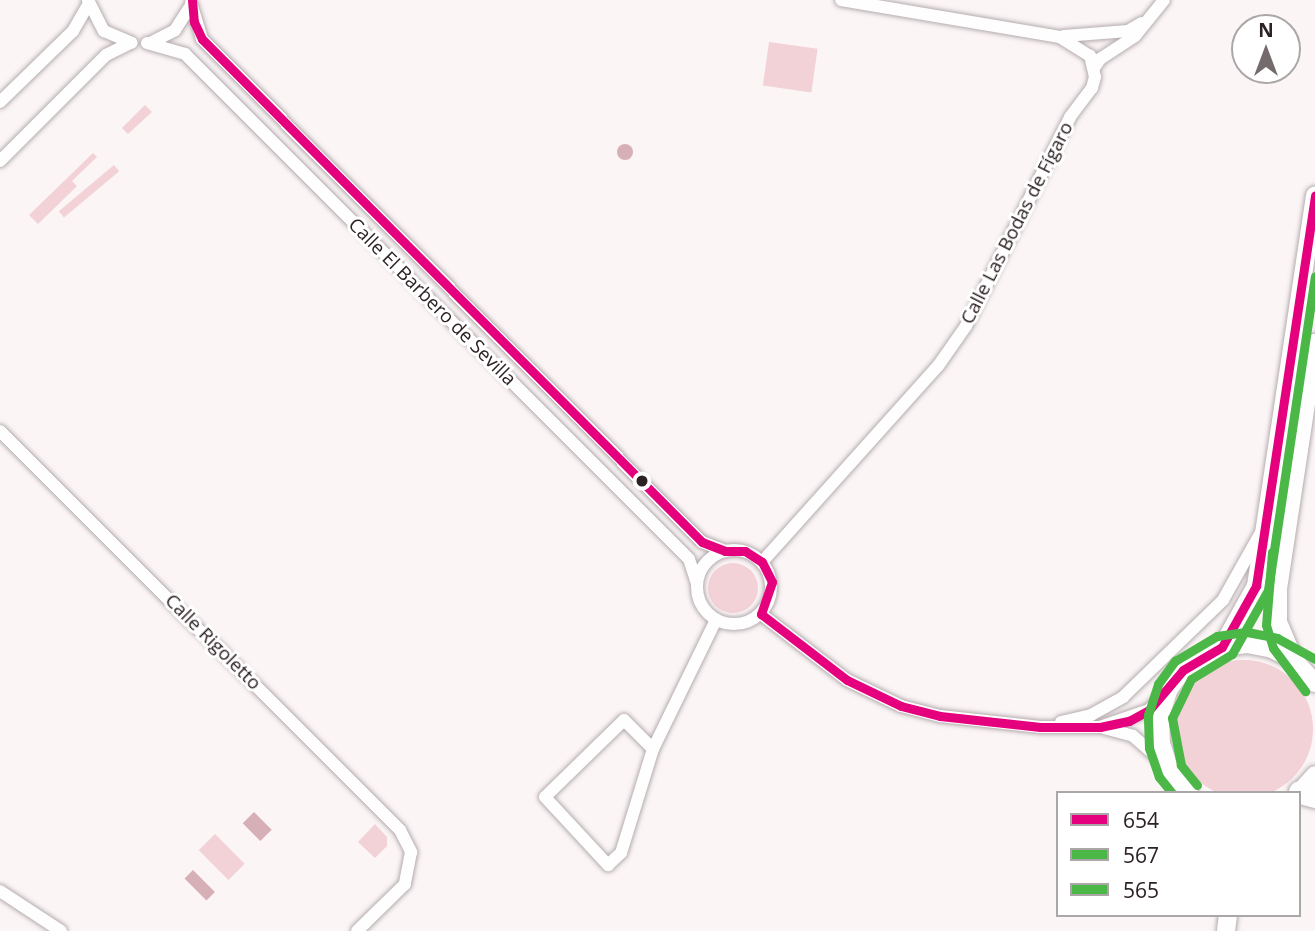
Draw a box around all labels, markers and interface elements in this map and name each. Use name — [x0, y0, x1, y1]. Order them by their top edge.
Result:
north arrow — [1231, 14, 1301, 84]
text: N — [1258, 17, 1274, 43]
street label: Calle Las Bodas de Fígaro — [956, 118, 1078, 328]
street label: Calle El Barbero de Sevilla — [343, 213, 521, 391]
unlabelled marker — [635, 474, 649, 488]
street label: Calle Rigoletto — [160, 589, 266, 695]
legend — [1056, 791, 1301, 917]
text: 654 — [1123, 806, 1159, 834]
text: 567 — [1123, 841, 1159, 869]
text: 565 — [1123, 876, 1159, 904]

